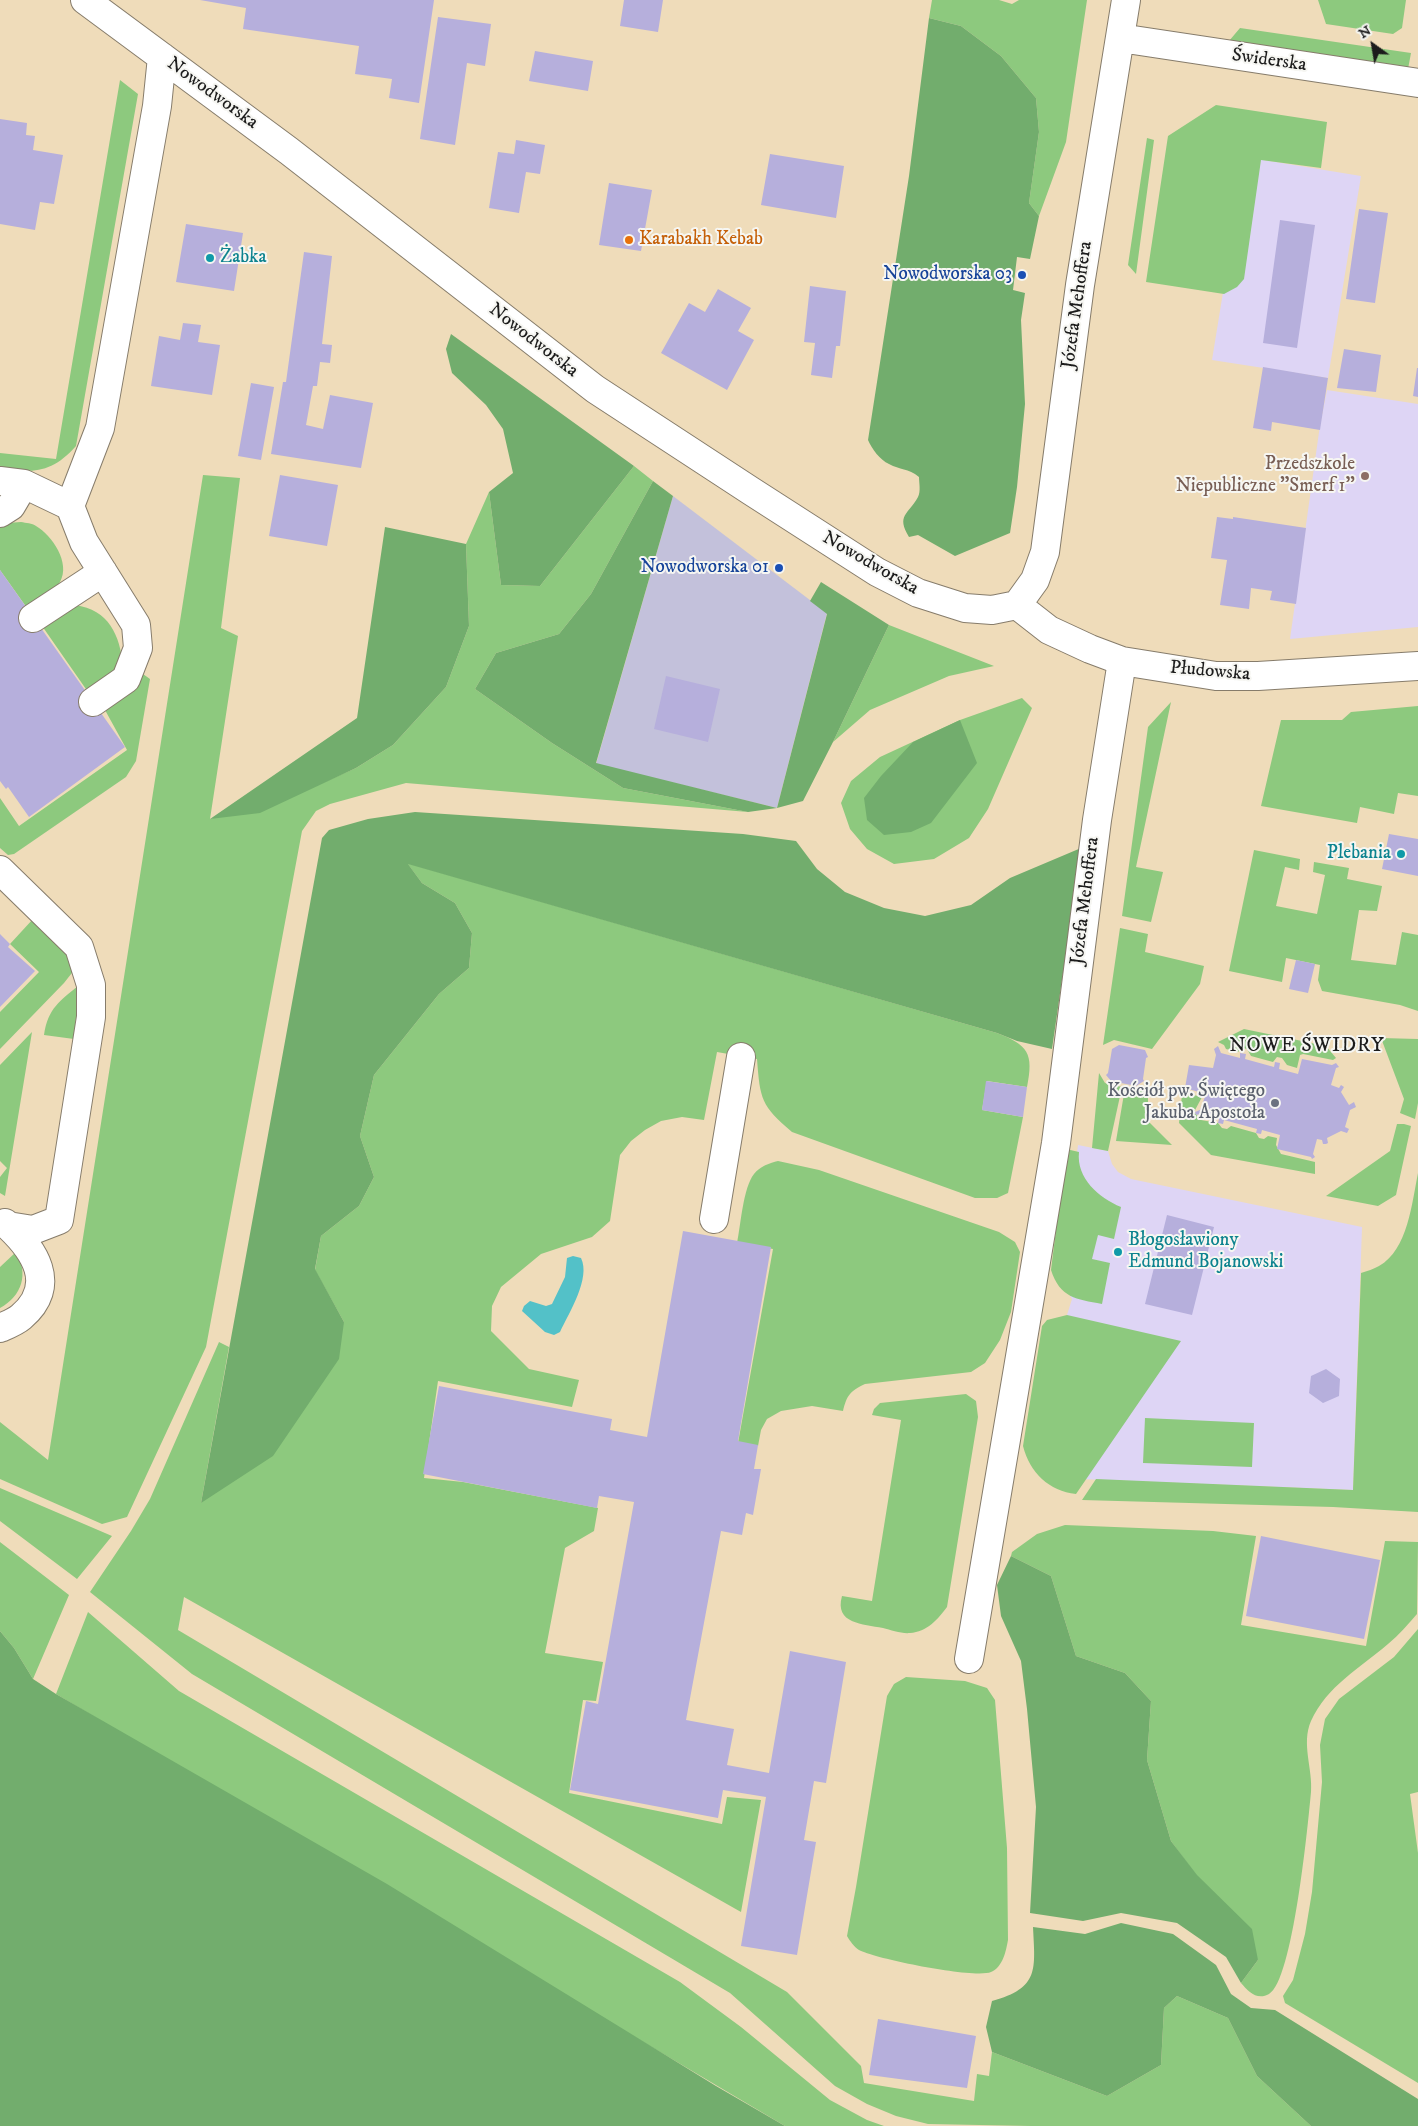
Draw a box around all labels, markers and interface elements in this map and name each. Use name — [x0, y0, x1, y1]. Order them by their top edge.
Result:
north arrow — [1348, 20, 1398, 70]
text: N — [1355, 22, 1375, 43]
street label: Świderska — [1230, 44, 1308, 78]
street label: Nowodworska — [162, 53, 262, 135]
place label: Karabakh Kebab — [639, 229, 763, 251]
marker: Karabakh Kebab — [623, 234, 635, 246]
street label: Józefa Mehoffera — [1058, 240, 1098, 370]
place label: Żabka — [220, 247, 267, 269]
marker: Żabka — [204, 252, 216, 264]
place label: Nowodworska 03 — [883, 264, 1012, 286]
marker: Nowodworska 03 — [1016, 269, 1028, 281]
street label: Nowodworska — [484, 299, 582, 383]
place label: Przedszkole Niepubliczne "Smerf 1" — [1176, 454, 1355, 498]
marker: Przedszkole Niepubliczne "Smerf 1" — [1359, 470, 1371, 482]
street label: Nowodworska — [818, 527, 922, 601]
place label: Nowodworska 01 — [640, 557, 769, 579]
marker: Nowodworska 01 — [773, 562, 785, 574]
street label: Płudowska — [1169, 657, 1251, 687]
street label: Józefa Mehoffera — [1067, 836, 1105, 966]
place label: Plebania — [1327, 843, 1391, 865]
marker: Plebania — [1395, 848, 1407, 860]
district label: NOWE ŚWIDRY — [1228, 1035, 1386, 1059]
place label: Kościół pw. Świętego Jakuba Apostoła — [1107, 1081, 1265, 1125]
marker: Kościół pw. Świętego Jakuba Apostoła — [1269, 1097, 1281, 1109]
place label: Błogosławiony Edmund Bojanowski — [1128, 1230, 1284, 1274]
marker: Błogosławiony Edmund Bojanowski — [1112, 1246, 1124, 1258]

